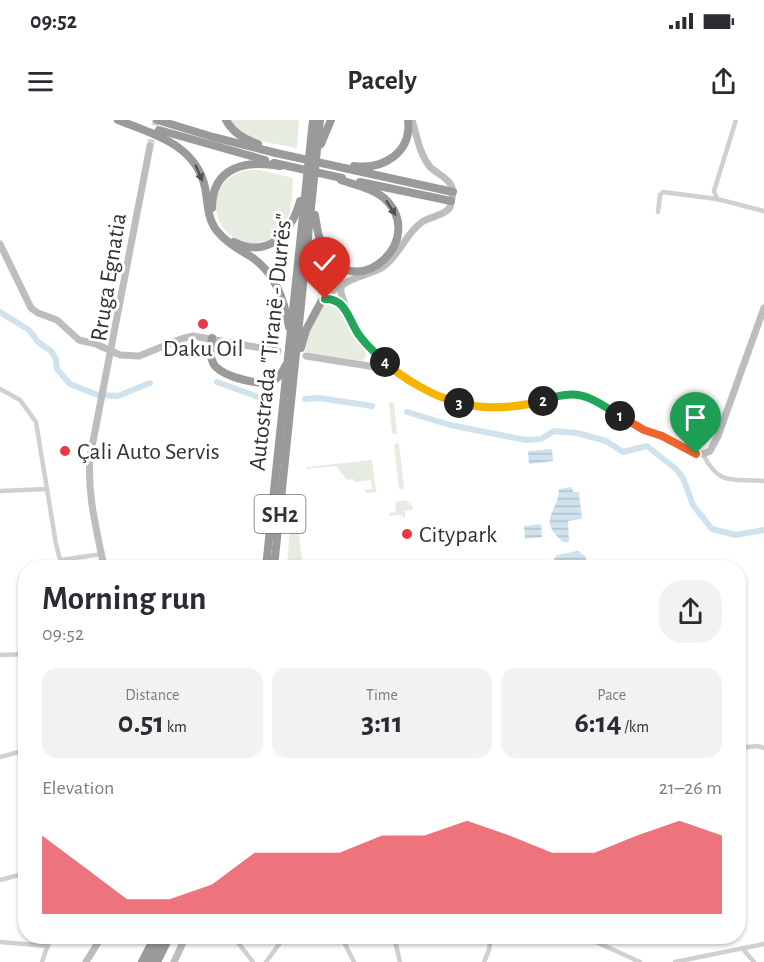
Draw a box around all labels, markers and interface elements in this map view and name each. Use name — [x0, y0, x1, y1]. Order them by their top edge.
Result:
text: 09:52 — [30, 10, 77, 32]
icon: menu — [24, 65, 57, 98]
icon: share — [707, 65, 740, 98]
text: Pacely — [347, 67, 417, 94]
one-way arrow — [194, 165, 204, 183]
one-way arrow — [385, 200, 396, 216]
street label: Rruga Egnatia — [87, 211, 131, 343]
street label: Autostrada "Tiranë - Durrës" — [246, 212, 296, 472]
pin — [299, 237, 350, 299]
icon: check — [308, 246, 341, 279]
marker: Daku Oil — [196, 317, 210, 331]
place label: Daku Oil — [163, 337, 243, 361]
pin: 4 — [370, 347, 400, 377]
text: 4 — [381, 354, 389, 370]
pin: 2 — [528, 386, 558, 416]
pin: 3 — [444, 388, 474, 418]
pin — [670, 392, 721, 454]
text: 2 — [539, 393, 547, 409]
text: 3 — [456, 395, 462, 411]
pin: 1 — [605, 401, 635, 431]
icon: arrive — [679, 401, 712, 434]
text: 1 — [617, 408, 623, 424]
place label: Çali Auto Servis — [77, 440, 220, 464]
marker: Çali Auto Servis — [58, 444, 72, 458]
road number: SH2 — [254, 495, 306, 533]
place label: Citypark — [419, 523, 497, 547]
marker: Citypark — [400, 527, 414, 541]
button: share — [659, 580, 722, 643]
text: Morning run — [42, 583, 206, 616]
text: 09:52 — [42, 624, 84, 644]
text: Distance — [125, 687, 179, 703]
text: Time — [366, 687, 398, 703]
text: Pace — [597, 687, 626, 703]
text: 0.51 — [118, 708, 164, 738]
text: 3:11 — [361, 708, 403, 738]
text: 6:14 — [574, 708, 622, 738]
text: km — [164, 719, 187, 735]
text: /km — [622, 719, 649, 735]
text: Elevation — [42, 778, 114, 798]
text: 21–26 m — [659, 778, 722, 798]

